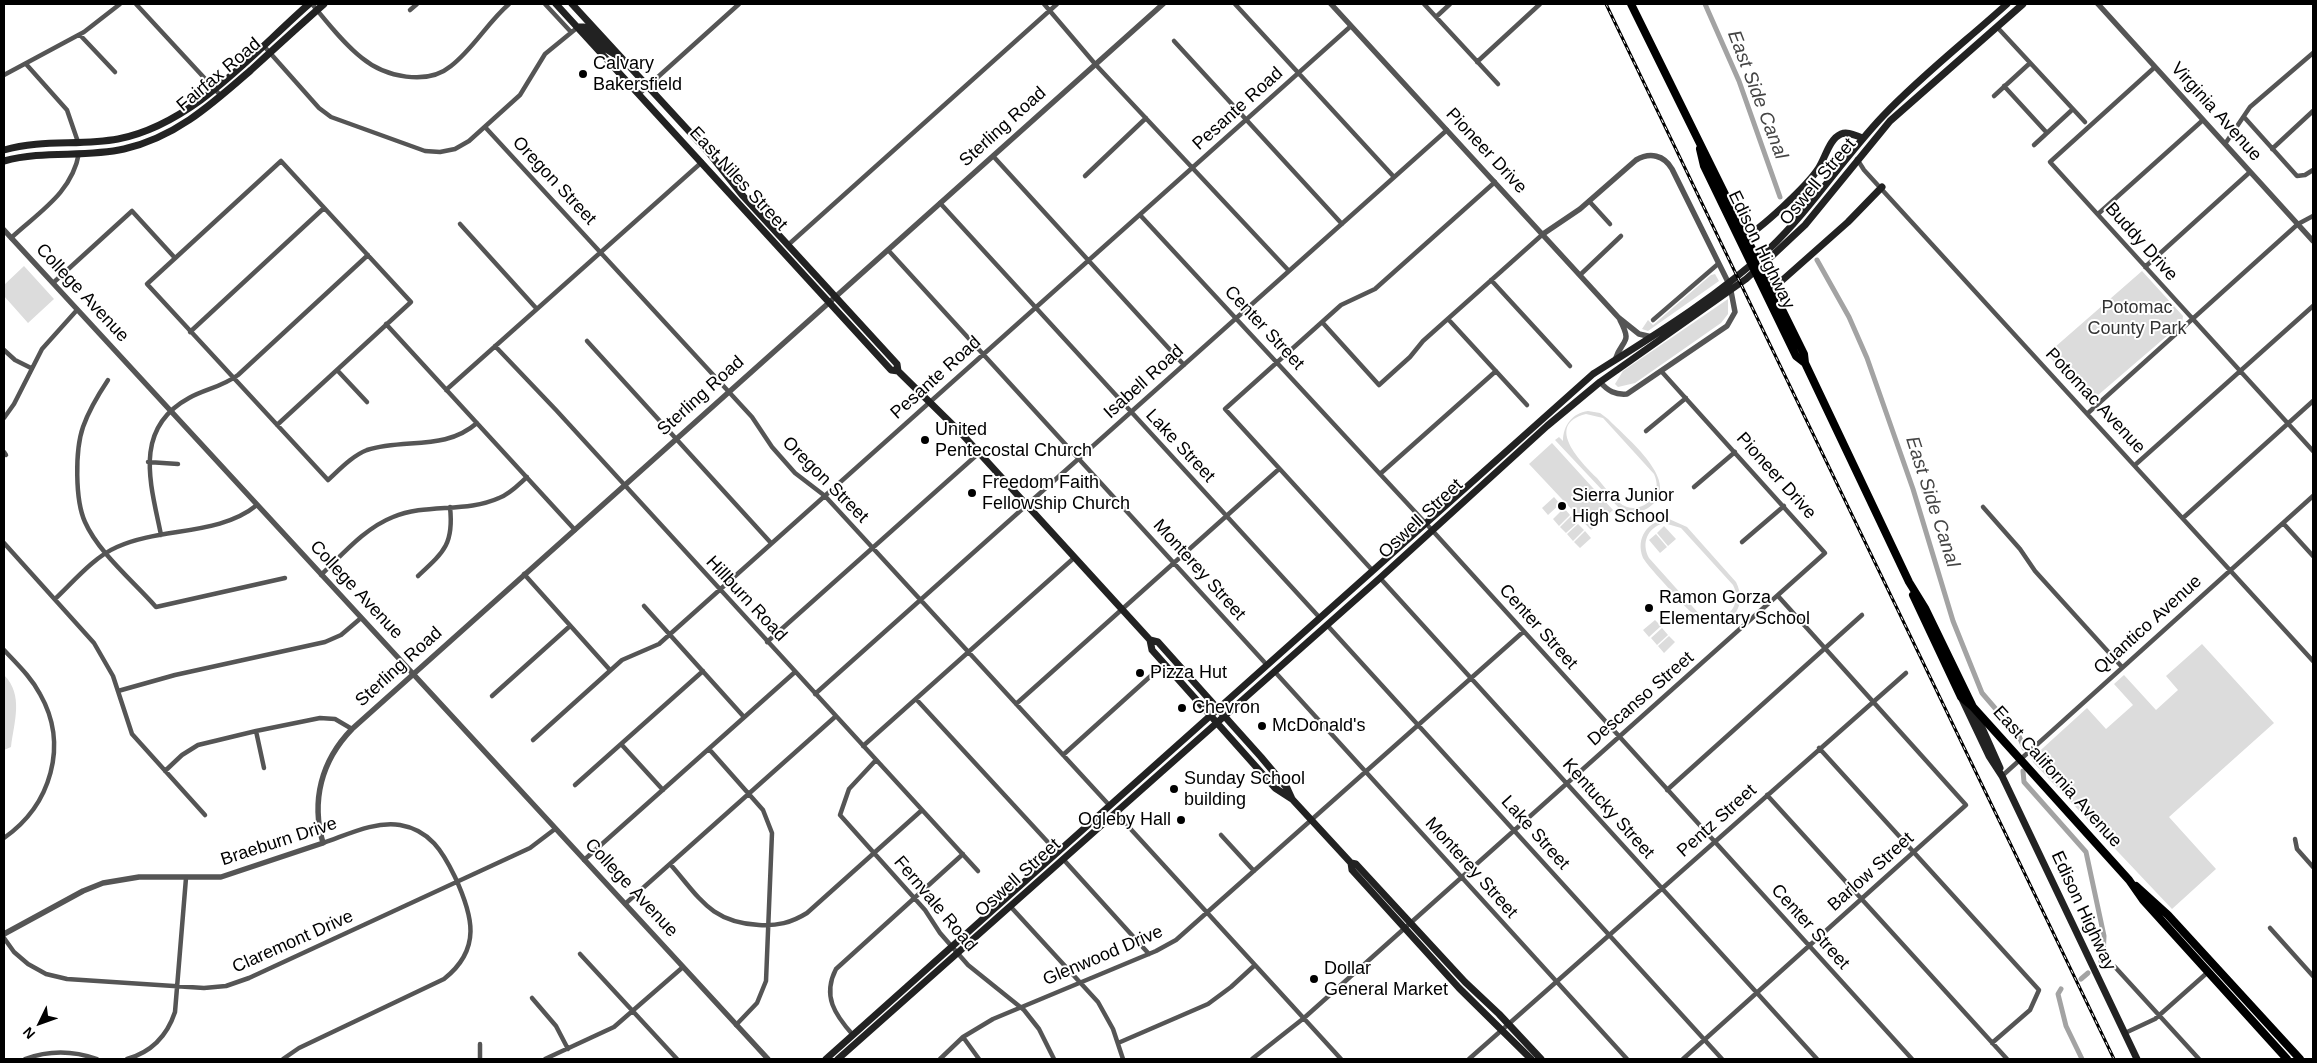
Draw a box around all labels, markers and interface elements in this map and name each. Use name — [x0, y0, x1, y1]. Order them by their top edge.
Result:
water label: East Side Canal — [1722, 27, 1792, 163]
street label: Fairfax Road — [173, 34, 265, 116]
place label: Calvary Bakersfield — [593, 53, 682, 96]
street label: Virginia Avenue — [2166, 58, 2266, 166]
street label: Pesante Road — [1188, 63, 1288, 155]
marker: Calvary Bakersfield — [577, 68, 589, 80]
street label: Sterling Road — [955, 82, 1051, 172]
street label: Pioneer Drive — [1441, 104, 1531, 198]
street label: East Niles Street — [684, 123, 792, 235]
street label: Oregon Street — [508, 132, 600, 230]
street label: Oswell Street — [1775, 134, 1861, 230]
street label: Edison Highway — [1723, 187, 1799, 313]
street label: Buddy Drive — [2100, 198, 2182, 286]
street label: College Avenue — [31, 239, 133, 347]
street label: Center Street — [1220, 281, 1308, 375]
park label: Potomac County Park — [2087, 297, 2187, 340]
street label: Pesante Road — [886, 332, 986, 424]
street label: Isabell Road — [1100, 340, 1188, 424]
street label: Potomac Avenue — [2040, 344, 2150, 458]
street label: Sterling Road — [653, 351, 749, 441]
street label: Lake Street — [1141, 405, 1219, 487]
place label: United Pentecostal Church — [935, 419, 1092, 462]
street label: Pioneer Drive — [1731, 428, 1821, 524]
street label: Oregon Street — [777, 432, 873, 528]
marker: United Pentecostal Church — [919, 434, 931, 446]
water label: East Side Canal — [1900, 434, 1964, 570]
place label: Freedom Faith Fellowship Church — [982, 472, 1130, 514]
street label: Oswell Street — [1374, 475, 1468, 563]
place label: Sierra Junior High School — [1572, 485, 1674, 528]
marker: Freedom Faith Fellowship Church — [966, 487, 978, 499]
marker: Sierra Junior High School — [1556, 500, 1568, 512]
street label: Monterey Street — [1148, 515, 1250, 625]
street label: College Avenue — [305, 536, 407, 644]
street label: Hillburn Road — [701, 552, 791, 646]
street label: Quantico Avenue — [2090, 571, 2206, 679]
street label: Center Street — [1494, 580, 1582, 674]
place label: Ramon Gorza Elementary School — [1659, 587, 1810, 630]
marker: Ramon Gorza Elementary School — [1643, 602, 1655, 614]
street label: Sterling Road — [351, 622, 447, 712]
street label: Descanso Street — [1584, 647, 1698, 751]
place label: Pizza Hut — [1150, 662, 1227, 684]
marker: Pizza Hut — [1134, 667, 1146, 679]
place label: Chevron — [1192, 697, 1260, 719]
marker: Chevron — [1176, 702, 1188, 714]
street label: East California Avenue — [1988, 702, 2126, 852]
place label: McDonald's — [1272, 715, 1365, 737]
marker: McDonald's — [1256, 720, 1268, 732]
street label: Kentucky Street — [1557, 755, 1659, 863]
place label: Sunday School building — [1184, 768, 1305, 811]
street label: Pentz Street — [1673, 780, 1761, 862]
marker: Sunday School building — [1168, 783, 1180, 795]
street label: Lake Street — [1496, 792, 1574, 874]
place label: Ogleby Hall — [1078, 809, 1171, 831]
street label: Braeburn Drive — [218, 813, 340, 871]
street label: Monterey Street — [1420, 813, 1522, 923]
marker: Ogleby Hall — [1175, 814, 1187, 826]
street label: Barlow Street — [1824, 828, 1918, 916]
street label: College Avenue — [580, 834, 682, 942]
street label: Oswell Street — [971, 834, 1065, 922]
street label: Edison Highway — [2046, 848, 2120, 974]
street label: Fernvale Road — [889, 852, 981, 956]
street label: Center Street — [1766, 880, 1854, 974]
street label: Claremont Drive — [229, 906, 357, 978]
street label: Glenwood Drive — [1040, 921, 1166, 991]
place label: Dollar General Market — [1324, 958, 1448, 1001]
marker: Dollar General Market — [1308, 973, 1320, 985]
north arrow — [15, 998, 65, 1048]
text: N — [20, 1024, 38, 1042]

